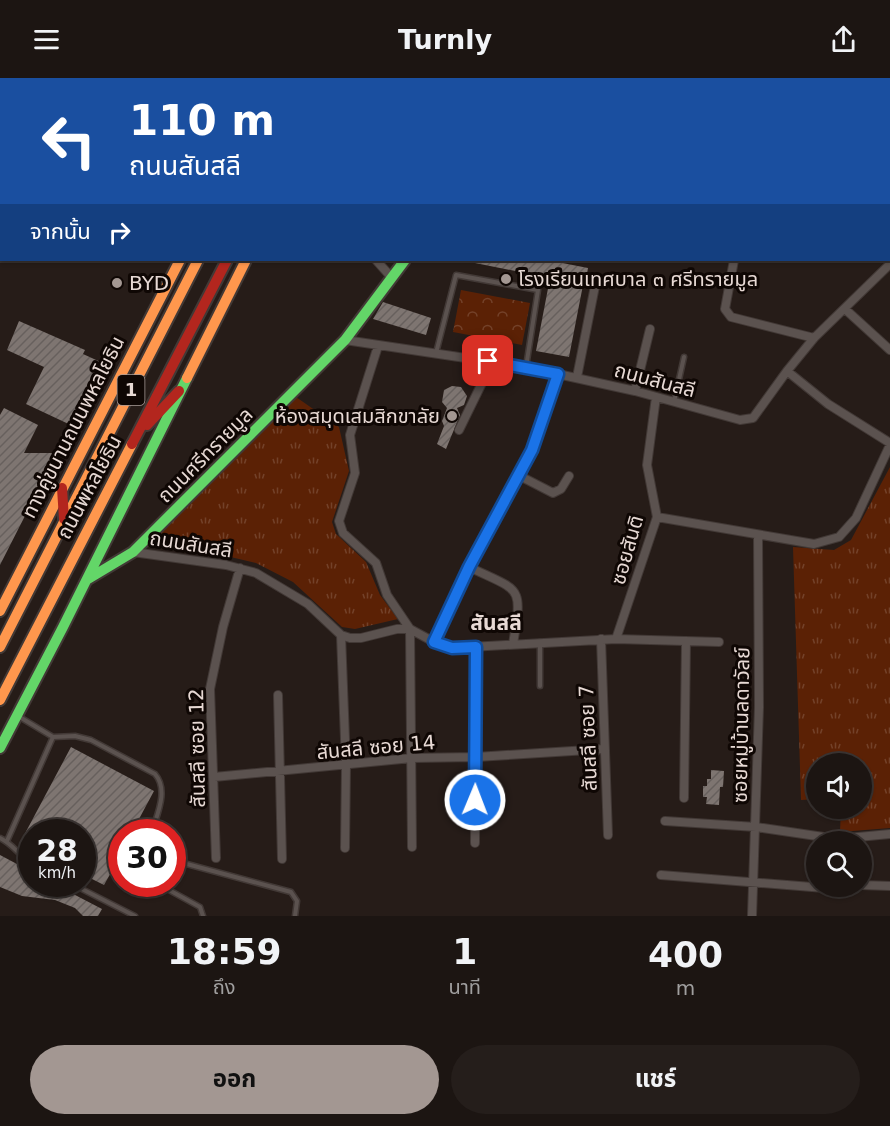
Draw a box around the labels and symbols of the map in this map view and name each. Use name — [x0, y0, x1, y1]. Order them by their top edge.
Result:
place label: โรงเรียนเทศบาล ๓ ศรีทรายมูล — [518, 267, 758, 292]
place label: BYD — [129, 271, 169, 295]
marker: โรงเรียนเทศบาล ๓ ศรีทรายมูล — [499, 272, 513, 286]
marker: BYD — [110, 276, 124, 290]
street label: ทางคู่ขนานถนนพหลโยธิน — [17, 332, 129, 522]
pin — [462, 335, 513, 386]
street label: ถนนสันสลี — [612, 358, 698, 402]
road number: 1 — [118, 375, 144, 405]
street label: ถนนศรีทรายมูล — [152, 402, 258, 508]
place label: ห้องสมุดเสมสิกขาลัย — [275, 404, 440, 428]
marker: ห้องสมุดเสมสิกขาลัย — [445, 409, 459, 423]
street label: ถนนพหลโยธิน — [52, 431, 126, 543]
street label: ซอยสันติ — [606, 513, 648, 587]
street label: ถนนสันสลี — [148, 526, 234, 562]
district label: สันสลี — [470, 611, 522, 635]
street label: ซอยหมู่บ้านลดาวัลย์ — [728, 647, 755, 803]
street label: สันสลี ซอย 7 — [574, 684, 602, 792]
street label: สันสลี ซอย 12 — [184, 688, 210, 808]
street label: สันสลี ซอย 14 — [316, 730, 436, 764]
position arrow — [443, 768, 507, 832]
speed limit sign: 30 — [108, 819, 186, 897]

